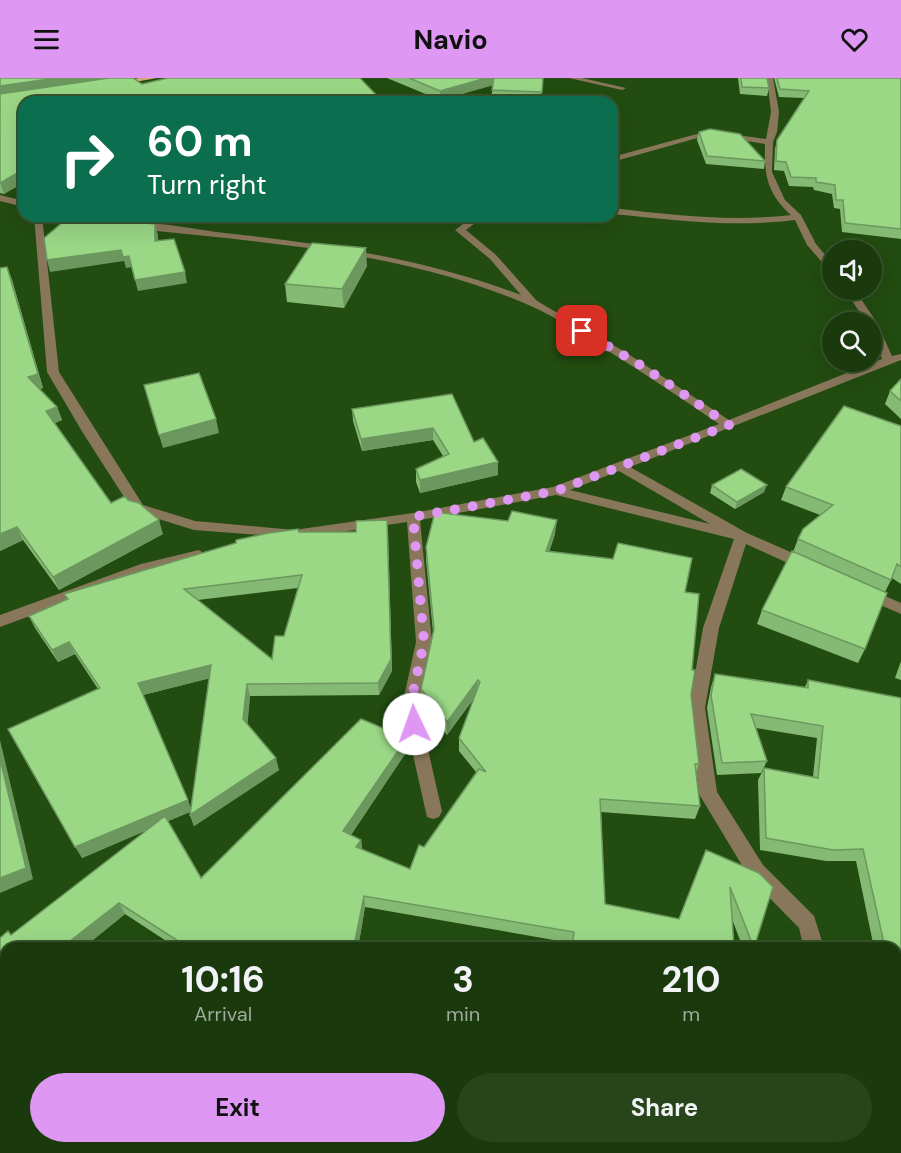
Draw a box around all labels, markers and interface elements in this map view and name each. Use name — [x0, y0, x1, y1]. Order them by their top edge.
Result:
text: Navio — [413, 22, 488, 57]
icon: menu — [30, 23, 63, 56]
icon: heart — [838, 23, 871, 56]
text: 60 m — [147, 114, 253, 169]
icon: right — [48, 120, 126, 198]
text: Turn right — [147, 167, 267, 202]
map controls — [822, 240, 882, 372]
button: sound — [822, 240, 882, 300]
pin — [556, 305, 607, 356]
button: search — [822, 312, 882, 372]
icon: arrive — [565, 314, 598, 347]
position arrow — [382, 692, 446, 756]
text: 10:16 — [181, 956, 265, 1003]
text: 3 — [452, 956, 474, 1003]
text: 210 — [661, 956, 721, 1003]
text: Arrival — [194, 1001, 252, 1027]
text: min — [446, 1001, 480, 1027]
text: m — [682, 1001, 700, 1027]
button: Exit — [30, 1073, 445, 1142]
button: Share — [457, 1073, 872, 1142]

